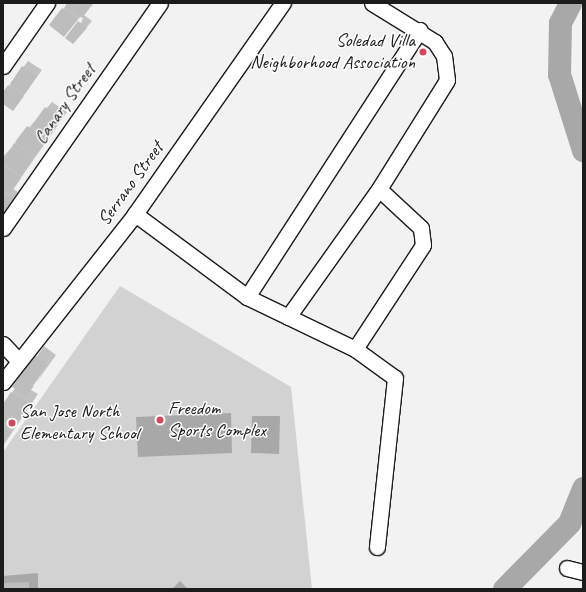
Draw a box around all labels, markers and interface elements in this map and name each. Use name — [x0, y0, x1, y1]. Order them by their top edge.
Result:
place label: Soledad Villa Neighborhood Association — [250, 30, 415, 74]
marker: Soledad Villa Neighborhood Association — [418, 47, 428, 57]
street label: Canary Street — [29, 59, 101, 149]
street label: Serrano Street — [93, 138, 169, 230]
place label: Freedom Sports Complex — [168, 398, 265, 442]
place label: San Jose North Elementary School — [20, 401, 139, 445]
marker: Freedom Sports Complex — [155, 415, 165, 425]
marker: San Jose North Elementary School — [7, 418, 17, 428]

